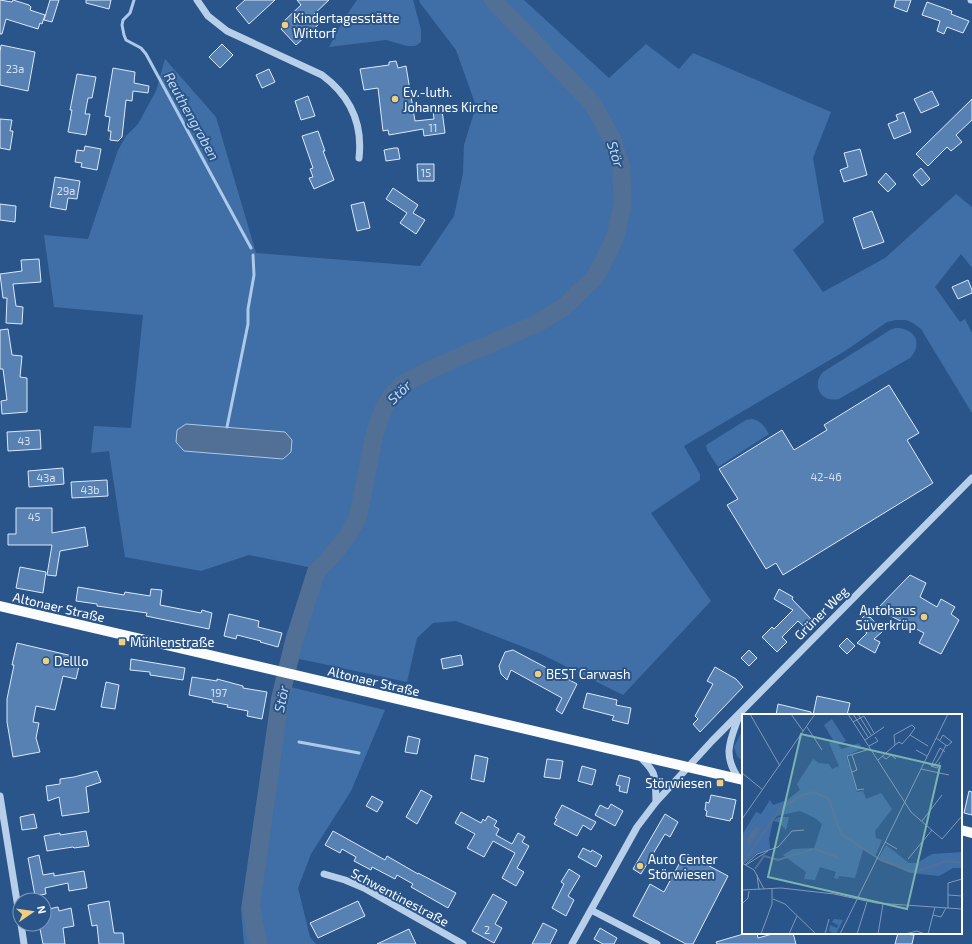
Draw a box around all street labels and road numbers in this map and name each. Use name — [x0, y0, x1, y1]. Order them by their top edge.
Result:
street label: Grüner Weg — [791, 583, 851, 643]
street label: Altonaer Straße — [11, 589, 107, 625]
street label: Altonaer Straße — [326, 663, 422, 699]
street label: Schwentinestraße — [348, 864, 452, 930]

